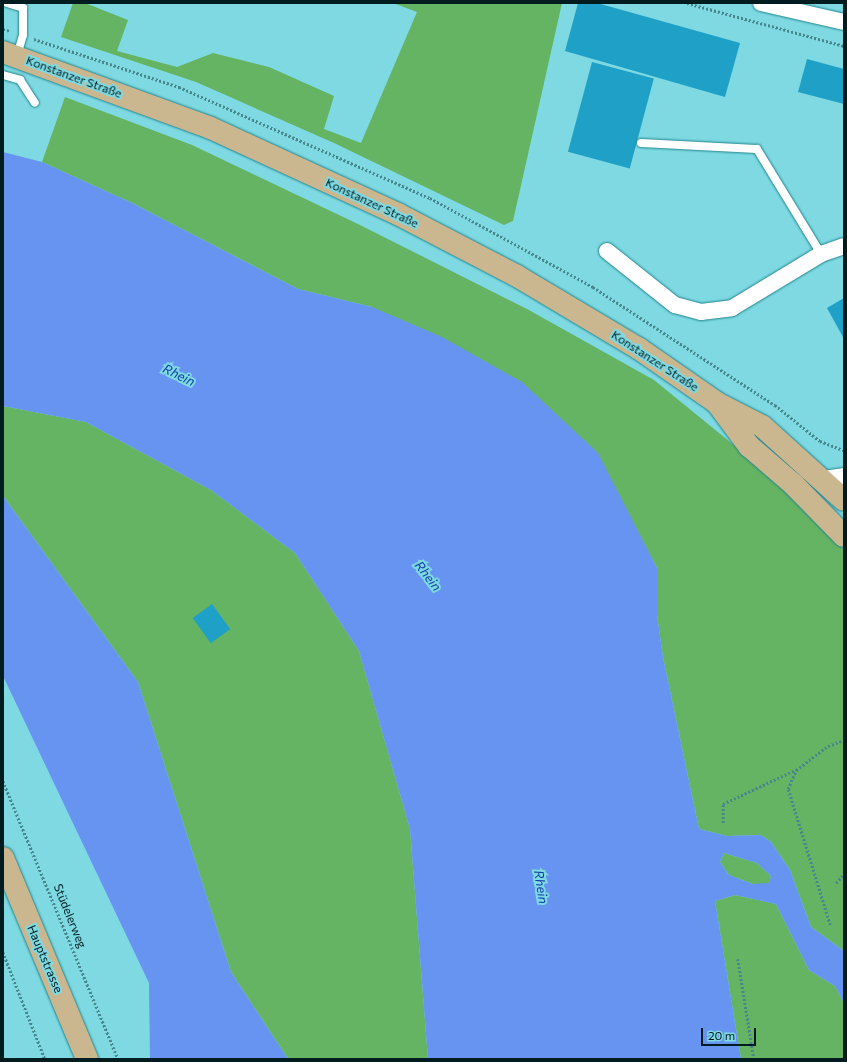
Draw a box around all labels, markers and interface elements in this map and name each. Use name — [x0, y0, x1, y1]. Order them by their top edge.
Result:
street label: Konstanzer Straße — [24, 53, 124, 101]
street label: Konstanzer Straße — [323, 175, 421, 231]
street label: Konstanzer Straße — [609, 327, 701, 395]
water label: Rhein — [160, 361, 198, 389]
water label: Rhein — [411, 558, 445, 594]
water label: Rhein — [531, 869, 551, 905]
street label: Stüdelerweg — [51, 882, 89, 950]
street label: Hauptstrasse — [24, 923, 66, 995]
scale bar — [703, 1020, 758, 1046]
text: 20 m — [708, 1028, 735, 1042]

